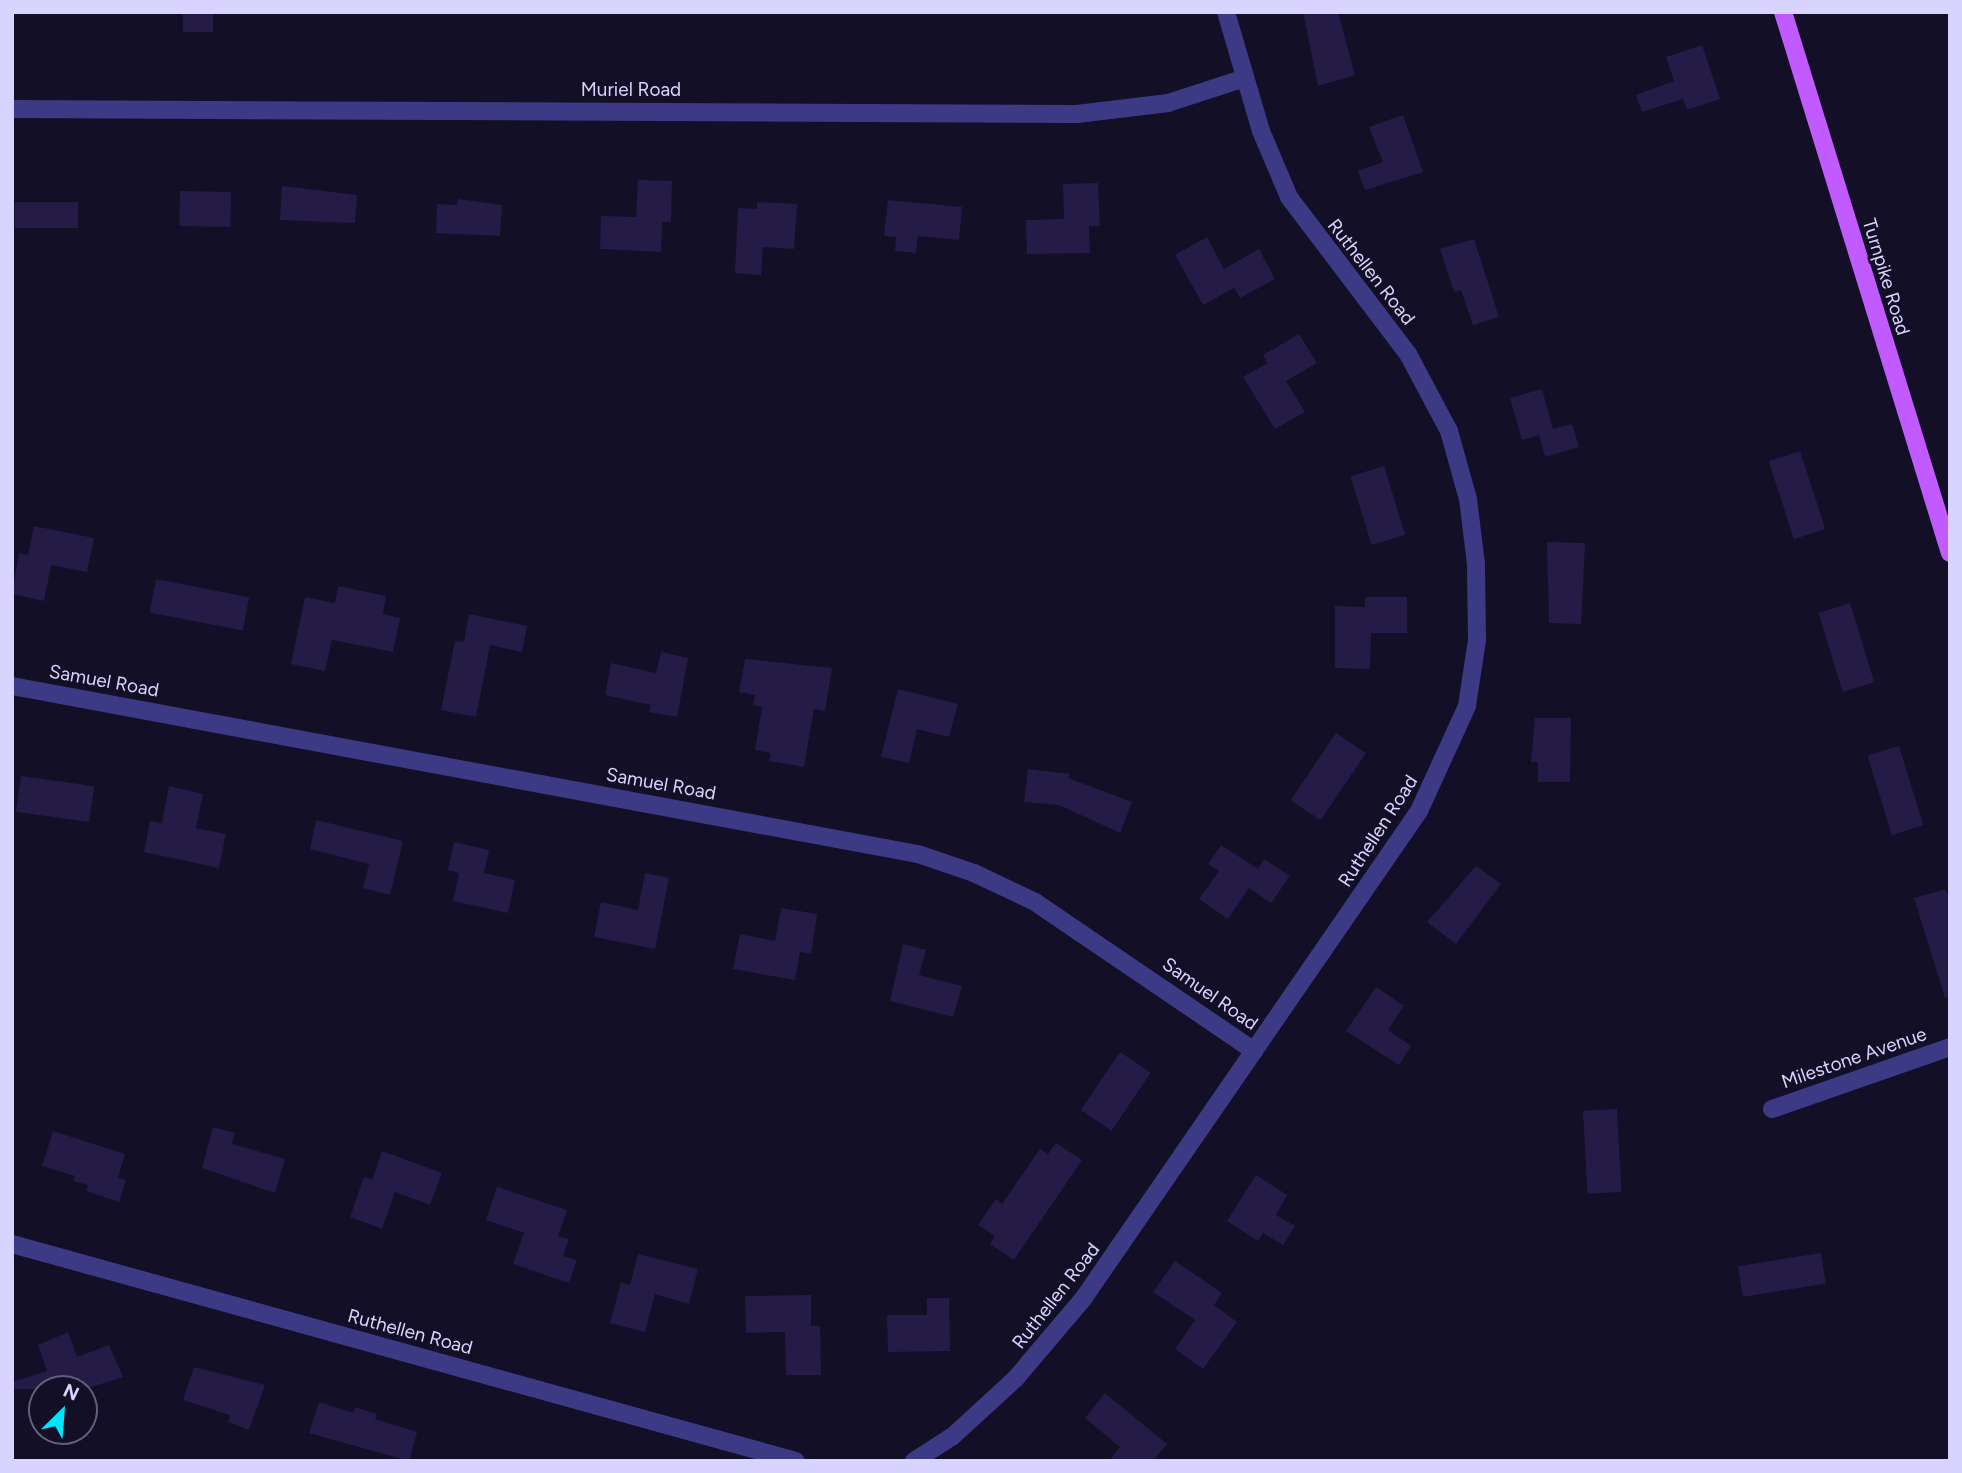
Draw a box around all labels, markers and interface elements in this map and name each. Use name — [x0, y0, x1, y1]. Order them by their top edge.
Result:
street label: Muriel Road — [581, 79, 681, 101]
street label: Ruthellen Road — [1322, 214, 1420, 330]
street label: Turnpike Road — [1857, 216, 1915, 338]
street label: Samuel Road — [47, 660, 161, 702]
street label: Samuel Road — [604, 763, 718, 805]
street label: Ruthellen Road — [1333, 771, 1423, 891]
street label: Samuel Road — [1158, 953, 1262, 1035]
street label: Milestone Avenue — [1778, 1022, 1930, 1094]
street label: Ruthellen Road — [1007, 1238, 1105, 1354]
street label: Ruthellen Road — [345, 1304, 475, 1360]
north arrow — [28, 1375, 98, 1445]
text: N — [60, 1379, 83, 1406]

